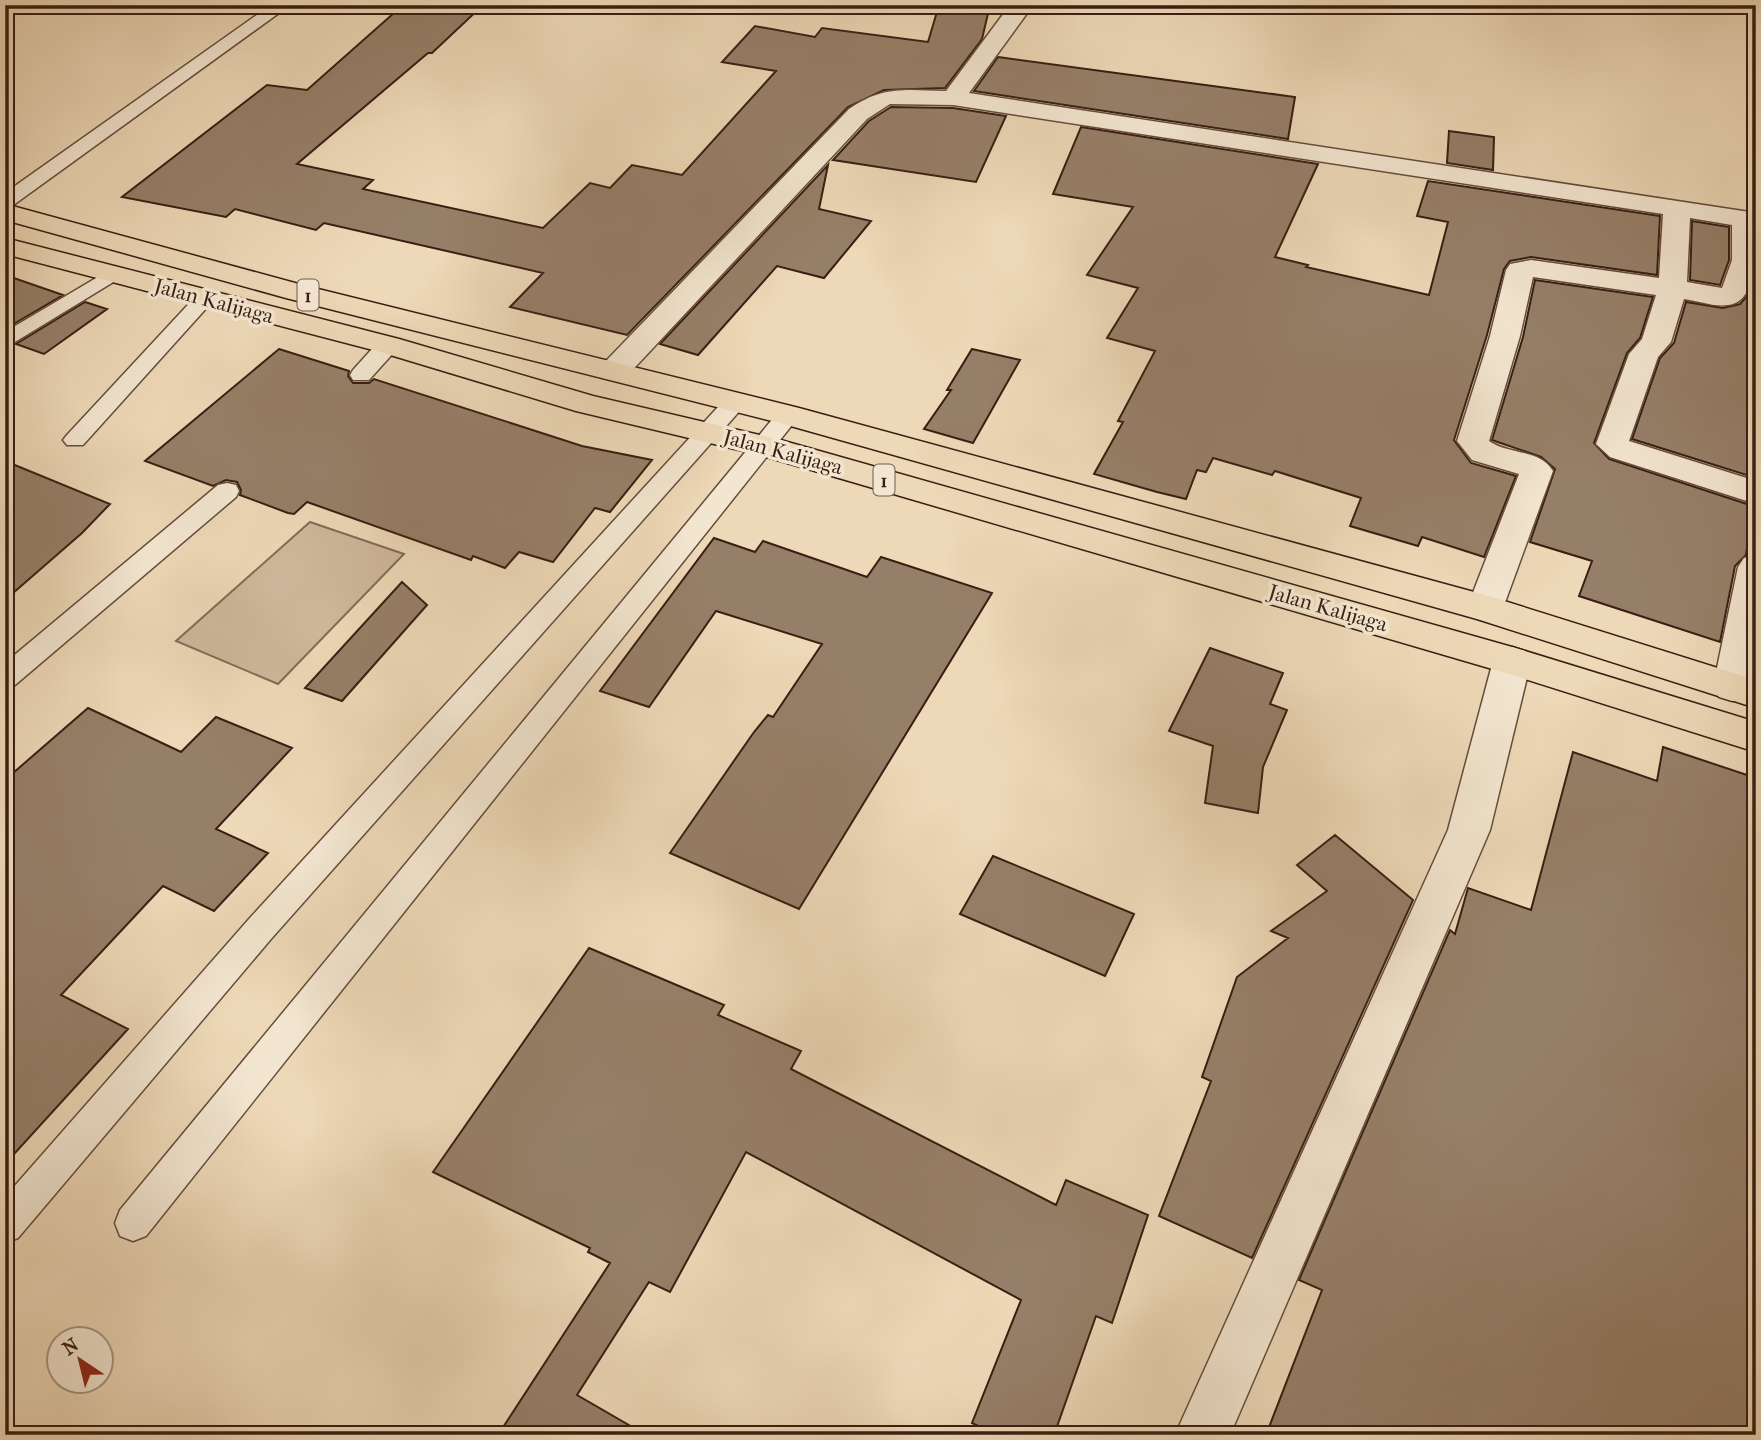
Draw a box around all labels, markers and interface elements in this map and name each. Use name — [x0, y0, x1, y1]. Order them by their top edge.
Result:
street label: Jalan Kalijaga — [150, 273, 277, 329]
road number: 1 — [298, 280, 318, 310]
street label: Jalan Kalijaga — [719, 424, 846, 480]
road number: 1 — [874, 464, 894, 495]
street label: Jalan Kalijaga — [1264, 579, 1390, 637]
north arrow — [46, 1324, 116, 1394]
text: N — [59, 1333, 84, 1360]

